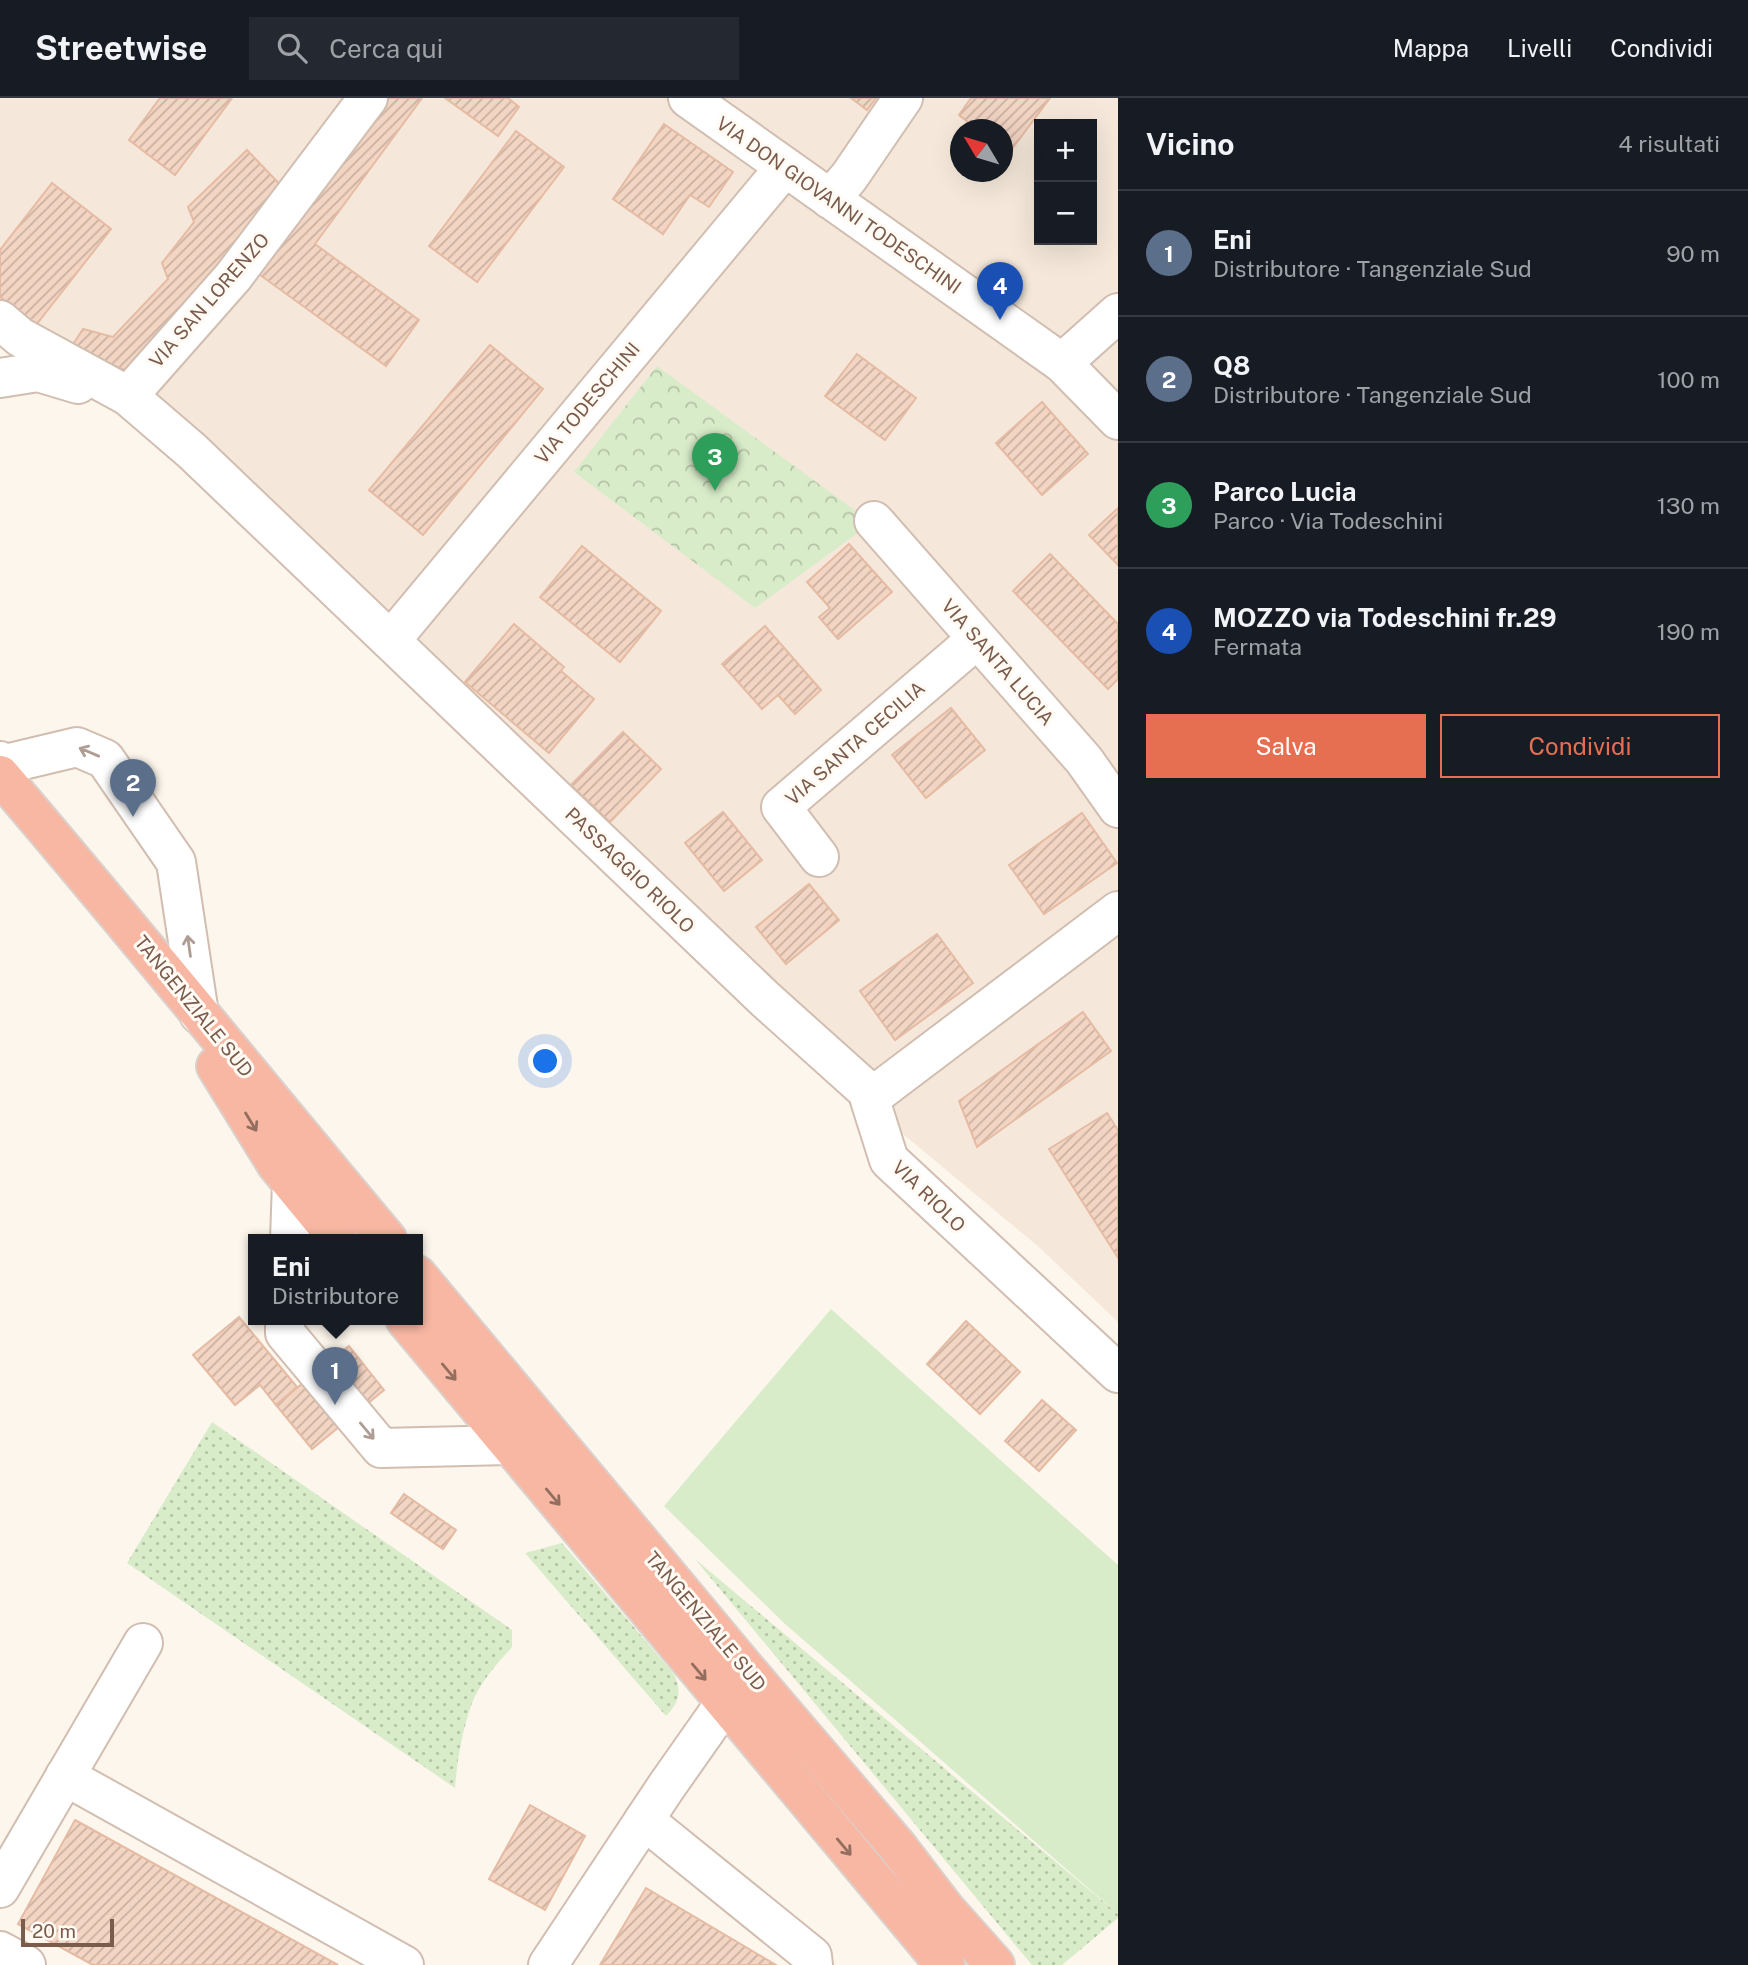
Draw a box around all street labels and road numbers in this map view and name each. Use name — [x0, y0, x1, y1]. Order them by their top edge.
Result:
street label: VIA DON GIOVANNI TODESCHINI — [713, 112, 965, 298]
street label: VIA SAN LORENZO — [145, 228, 273, 372]
street label: VIA TODESCHINI — [530, 338, 644, 468]
street label: VIA SANTA LUCIA — [937, 594, 1059, 730]
street label: VIA SANTA CECILIA — [781, 677, 929, 809]
street label: PASSAGGIO RIOLO — [561, 803, 699, 937]
street label: TANGENZIALE SUD — [130, 931, 258, 1081]
street label: VIA RIOLO — [888, 1156, 970, 1236]
street label: TANGENZIALE SUD — [641, 1547, 771, 1695]

